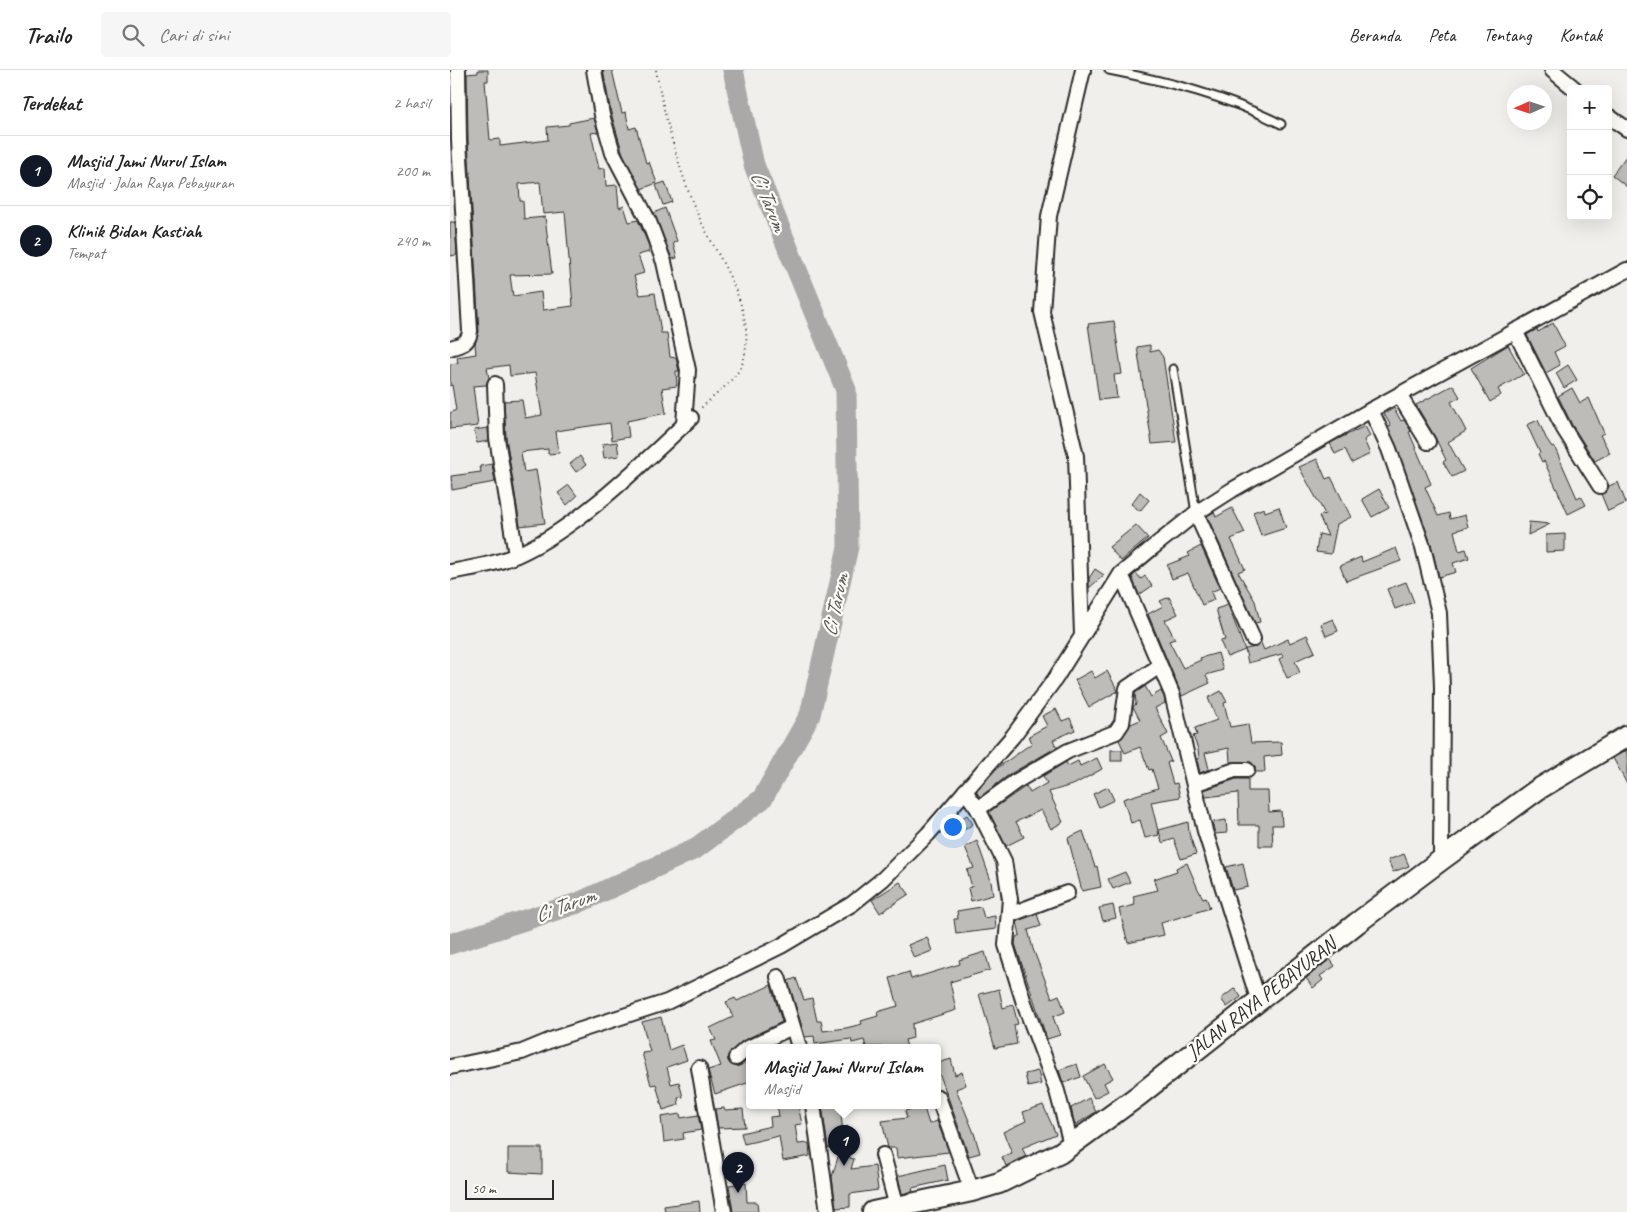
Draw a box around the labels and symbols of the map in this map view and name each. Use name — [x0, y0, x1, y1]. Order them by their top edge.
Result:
north arrow — [1507, 85, 1552, 130]
water label: Ci Tarum — [745, 167, 794, 237]
water label: Ci Tarum — [816, 569, 855, 638]
your location — [940, 814, 966, 840]
water label: Ci Tarum — [531, 881, 601, 928]
street label: JALAN RAYA PEBAYURAN — [1181, 930, 1343, 1065]
pin: 1 — [828, 1125, 860, 1166]
pin: 2 — [722, 1152, 754, 1193]
scale bar — [465, 1177, 554, 1200]

